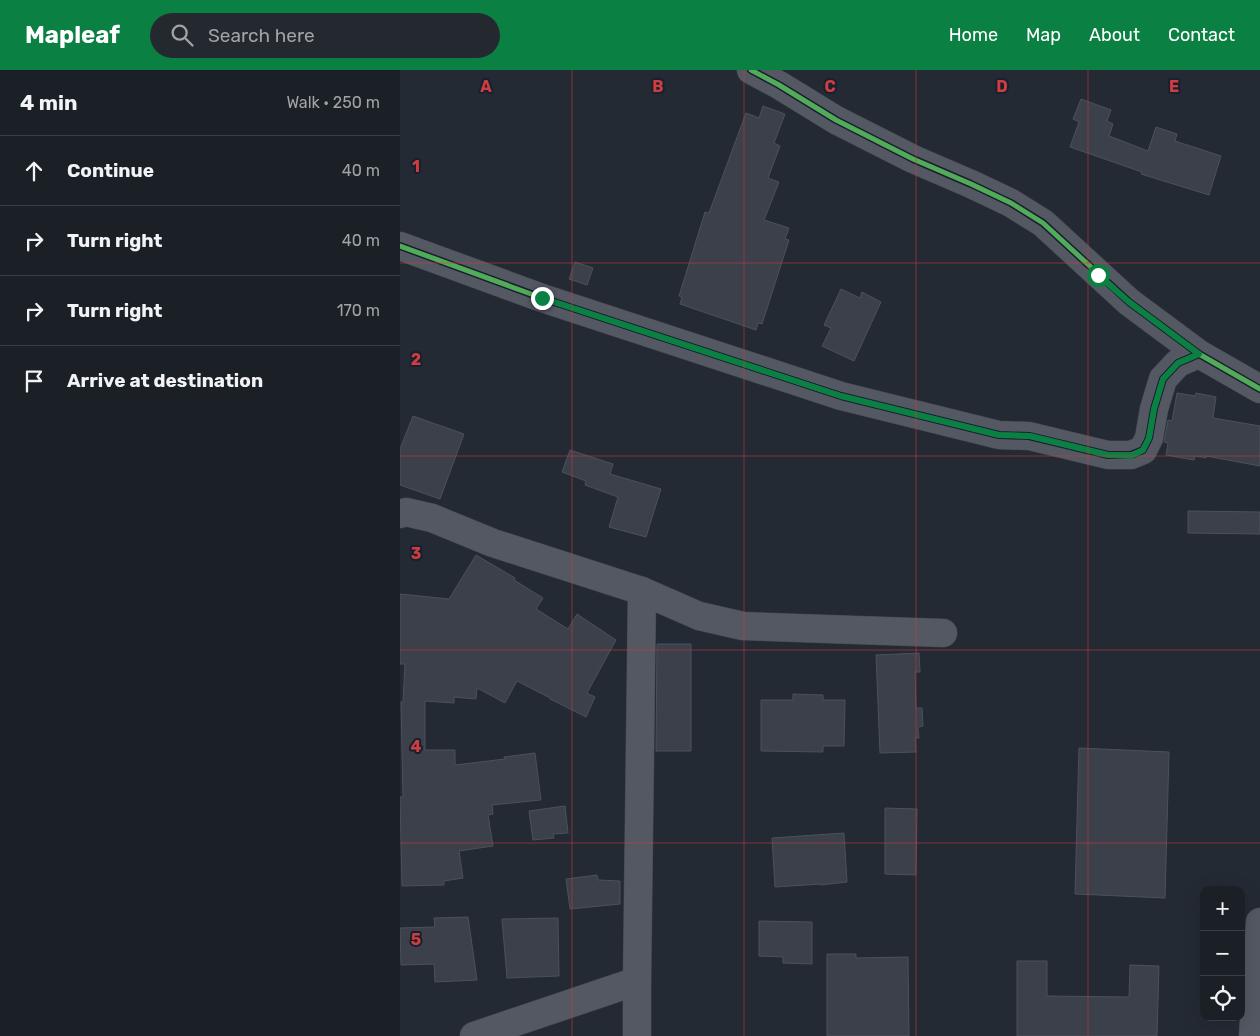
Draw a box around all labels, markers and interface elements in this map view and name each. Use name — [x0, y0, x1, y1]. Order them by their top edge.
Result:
search box — [150, 13, 500, 58]
text: Mapleaf — [25, 21, 120, 49]
icon: search — [168, 21, 196, 49]
text: Search here — [208, 24, 315, 47]
text: Home — [949, 24, 998, 46]
text: Map — [1026, 24, 1061, 46]
text: About — [1089, 24, 1140, 46]
text: Contact — [1168, 24, 1235, 46]
text: A — [480, 77, 492, 96]
text: B — [652, 77, 664, 96]
text: C — [824, 77, 836, 96]
text: D — [996, 77, 1008, 96]
text: E — [1169, 77, 1179, 96]
text: 4 min — [20, 90, 78, 115]
text: Walk · 250 m — [286, 93, 380, 112]
icon: ahead — [20, 157, 48, 185]
text: 1 — [412, 157, 420, 176]
text: Continue — [67, 159, 154, 182]
text: 40 m — [342, 161, 380, 180]
icon: right — [20, 227, 48, 255]
text: Turn right — [67, 229, 162, 252]
text: 40 m — [342, 231, 380, 250]
route start — [1087, 264, 1110, 287]
route end — [531, 287, 554, 310]
icon: right — [20, 297, 48, 325]
text: Turn right — [67, 299, 162, 322]
text: 170 m — [337, 301, 380, 320]
text: 2 — [411, 350, 421, 369]
icon: arrive — [20, 367, 48, 395]
text: Arrive at destination — [67, 369, 263, 392]
text: 3 — [411, 544, 421, 563]
text: 4 — [411, 737, 422, 756]
map controls — [1200, 886, 1245, 1021]
button: + — [1200, 886, 1245, 931]
text: 5 — [411, 930, 421, 949]
button: − — [1200, 931, 1245, 976]
button: locate — [1200, 976, 1245, 1021]

